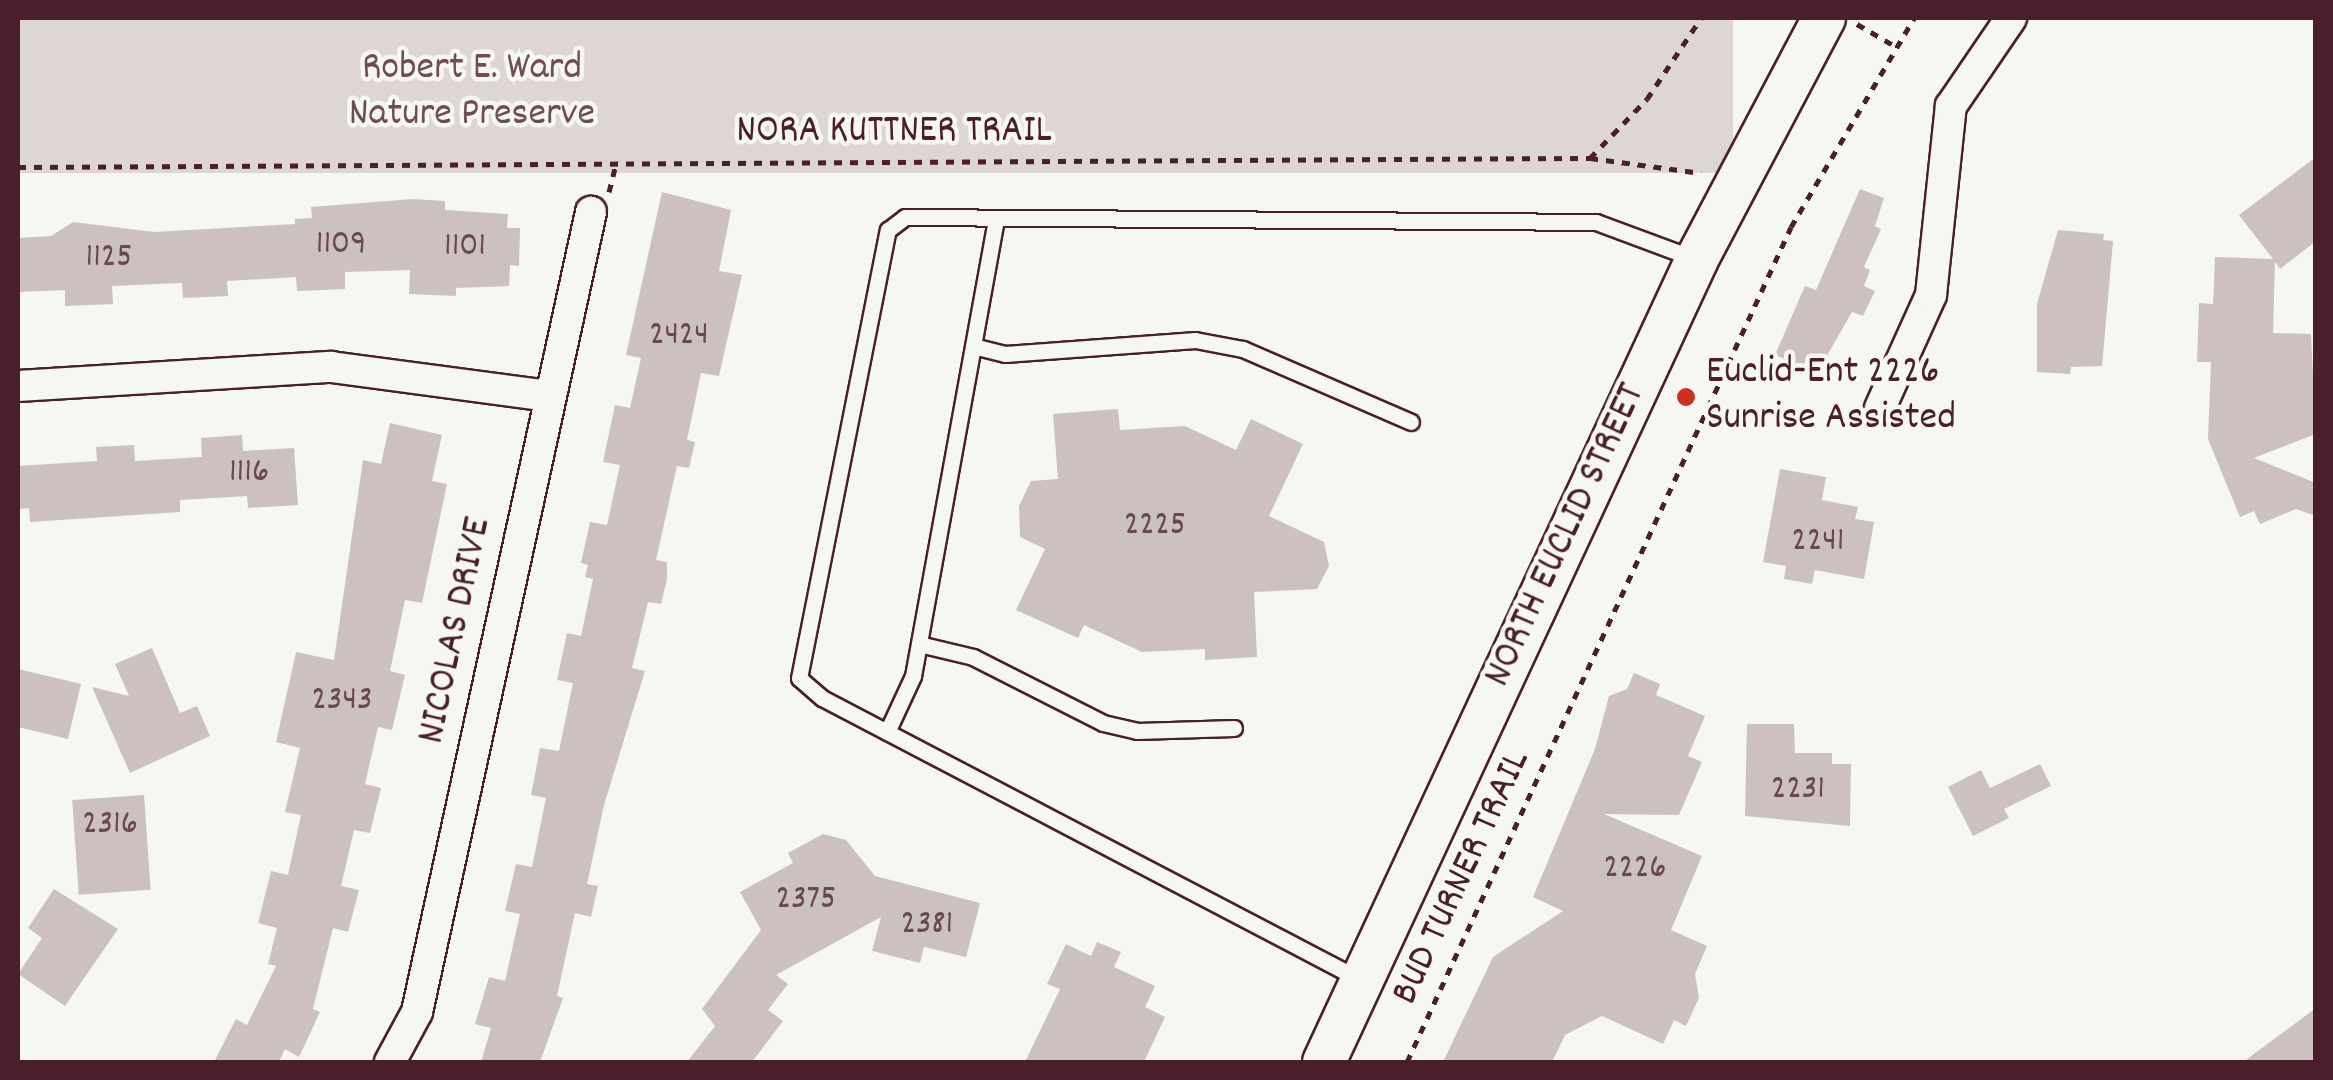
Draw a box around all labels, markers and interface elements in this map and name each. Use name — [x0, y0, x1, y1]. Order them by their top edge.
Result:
park label: Robert E. Ward Nature Preserve — [349, 46, 595, 140]
street label: NORA KUTTNER TRAIL — [736, 109, 1052, 157]
house number: 1109 — [316, 224, 366, 266]
house number: 1101 — [444, 226, 486, 268]
house number: 1125 — [86, 237, 132, 279]
house number: 2424 — [649, 315, 709, 357]
place label: Euclid-Ent 2226 Sunrise Assisted — [1706, 350, 1956, 444]
street label: NORTH EUCLID STREET — [1476, 377, 1658, 695]
marker: Euclid-Ent 2226 Sunrise Assisted — [1675, 386, 1697, 408]
house number: 1116 — [229, 452, 269, 494]
house number: 2225 — [1124, 505, 1186, 547]
street label: NICOLAS DRIVE — [410, 514, 504, 748]
house number: 2241 — [1792, 521, 1844, 563]
house number: 2343 — [312, 680, 372, 722]
street label: BUD TURNER TRAIL — [1383, 743, 1543, 1013]
house number: 2231 — [1771, 769, 1825, 811]
house number: 2316 — [82, 804, 138, 846]
house number: 2226 — [1603, 848, 1667, 890]
house number: 2375 — [776, 879, 836, 921]
house number: 2381 — [901, 904, 953, 946]

